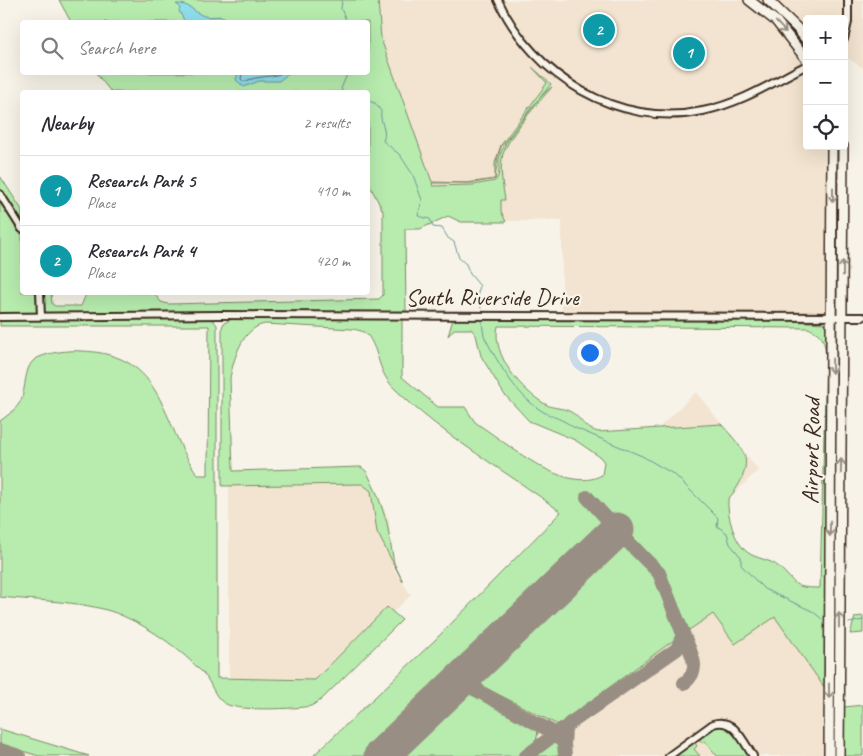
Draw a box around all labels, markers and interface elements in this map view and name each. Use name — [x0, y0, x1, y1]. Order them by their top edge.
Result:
pin: 2 — [583, 11, 615, 49]
map controls — [803, 15, 848, 150]
button: + — [803, 15, 848, 60]
search box — [20, 20, 370, 75]
one-way arrow — [775, 21, 787, 33]
icon: search — [38, 34, 66, 62]
pin: 1 — [673, 34, 705, 72]
text: Search here — [78, 36, 155, 60]
button: − — [803, 60, 848, 105]
button: locate — [803, 105, 848, 150]
text: Nearby — [40, 110, 93, 136]
text: 2 results — [303, 113, 350, 133]
text: Research Park 5 — [87, 169, 196, 193]
text: 1 — [52, 181, 60, 201]
text: 410 m — [316, 181, 350, 201]
one-way arrow — [828, 186, 838, 203]
text: Place — [87, 193, 115, 213]
text: Research Park 4 — [87, 239, 196, 263]
text: 2 — [52, 251, 60, 271]
text: 420 m — [316, 251, 350, 271]
one-way arrow — [838, 261, 848, 277]
text: Place — [87, 263, 115, 283]
street label: South Riverside Drive — [405, 282, 581, 312]
your location — [577, 340, 603, 366]
one-way arrow — [827, 358, 837, 374]
street label: Airport Road — [795, 394, 827, 504]
one-way arrow — [836, 458, 845, 474]
one-way arrow — [825, 520, 834, 536]
one-way arrow — [834, 612, 844, 628]
one-way arrow — [824, 682, 834, 699]

